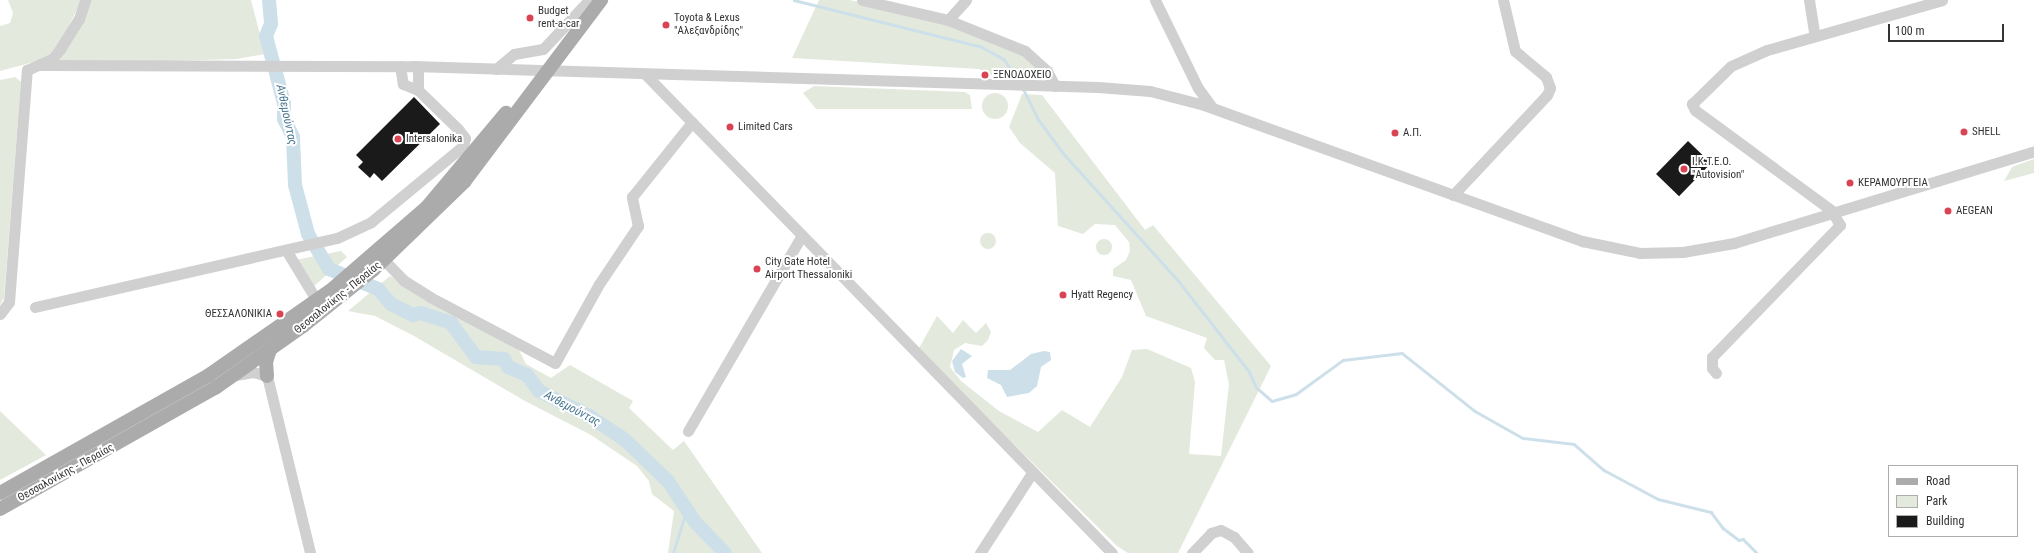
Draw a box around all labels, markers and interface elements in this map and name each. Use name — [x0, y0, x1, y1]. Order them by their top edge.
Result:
place label: Budget rent-a-car — [538, 5, 579, 31]
place label: Toyota & Lexus "Αλεξανδρίδης" — [674, 12, 742, 38]
marker: Budget rent-a-car — [525, 13, 535, 23]
scale bar — [1890, 16, 2006, 42]
marker: Toyota & Lexus "Αλεξανδρίδης" — [661, 20, 671, 30]
text: 100 m — [1895, 24, 1925, 38]
place label: ΞΕΝΟΔΟΧΕΙΟ — [993, 68, 1051, 82]
marker: ΞΕΝΟΔΟΧΕΙΟ — [980, 70, 990, 80]
water label: Ανθεμούντας — [273, 83, 299, 147]
place label: Limited Cars — [738, 120, 793, 134]
marker: Limited Cars — [725, 122, 735, 132]
place label: SHELL — [1972, 125, 2000, 139]
place label: Α.Π. — [1403, 126, 1422, 140]
marker: SHELL — [1959, 127, 1969, 137]
marker: Α.Π. — [1390, 128, 1400, 138]
place label: Intersalonika — [406, 132, 462, 146]
marker: Intersalonika — [393, 134, 403, 144]
place label: I.Κ.Τ.Ε.Ο. "Autovision" — [1692, 156, 1744, 182]
marker: I.Κ.Τ.Ε.Ο. "Autovision" — [1679, 164, 1689, 174]
place label: ΚΕΡΑΜΟΥΡΓΕΙΑ — [1858, 176, 1928, 190]
marker: ΚΕΡΑΜΟΥΡΓΕΙΑ — [1845, 178, 1855, 188]
place label: AEGEAN — [1956, 204, 1993, 218]
marker: AEGEAN — [1943, 206, 1953, 216]
place label: City Gate Hotel Airport Thessaloniki — [765, 256, 852, 282]
street label: Θεσσαλονίκης - Περαίας — [292, 259, 384, 337]
marker: City Gate Hotel Airport Thessaloniki — [752, 264, 762, 274]
place label: Hyatt Regency — [1071, 288, 1133, 302]
marker: Hyatt Regency — [1058, 290, 1068, 300]
place label: ΘΕΣΣΑΛΟΝΙΚΙΑ — [205, 307, 272, 321]
marker: ΘΕΣΣΑΛΟΝΙΚΙΑ — [275, 309, 285, 319]
water label: Ανθεμούντας — [541, 388, 603, 430]
street label: Θεσσαλονίκης - Περαίας — [16, 441, 116, 505]
legend — [1888, 465, 2018, 537]
text: Road — [1926, 474, 1950, 488]
text: Park — [1926, 494, 1947, 508]
text: Building — [1926, 514, 1964, 528]

